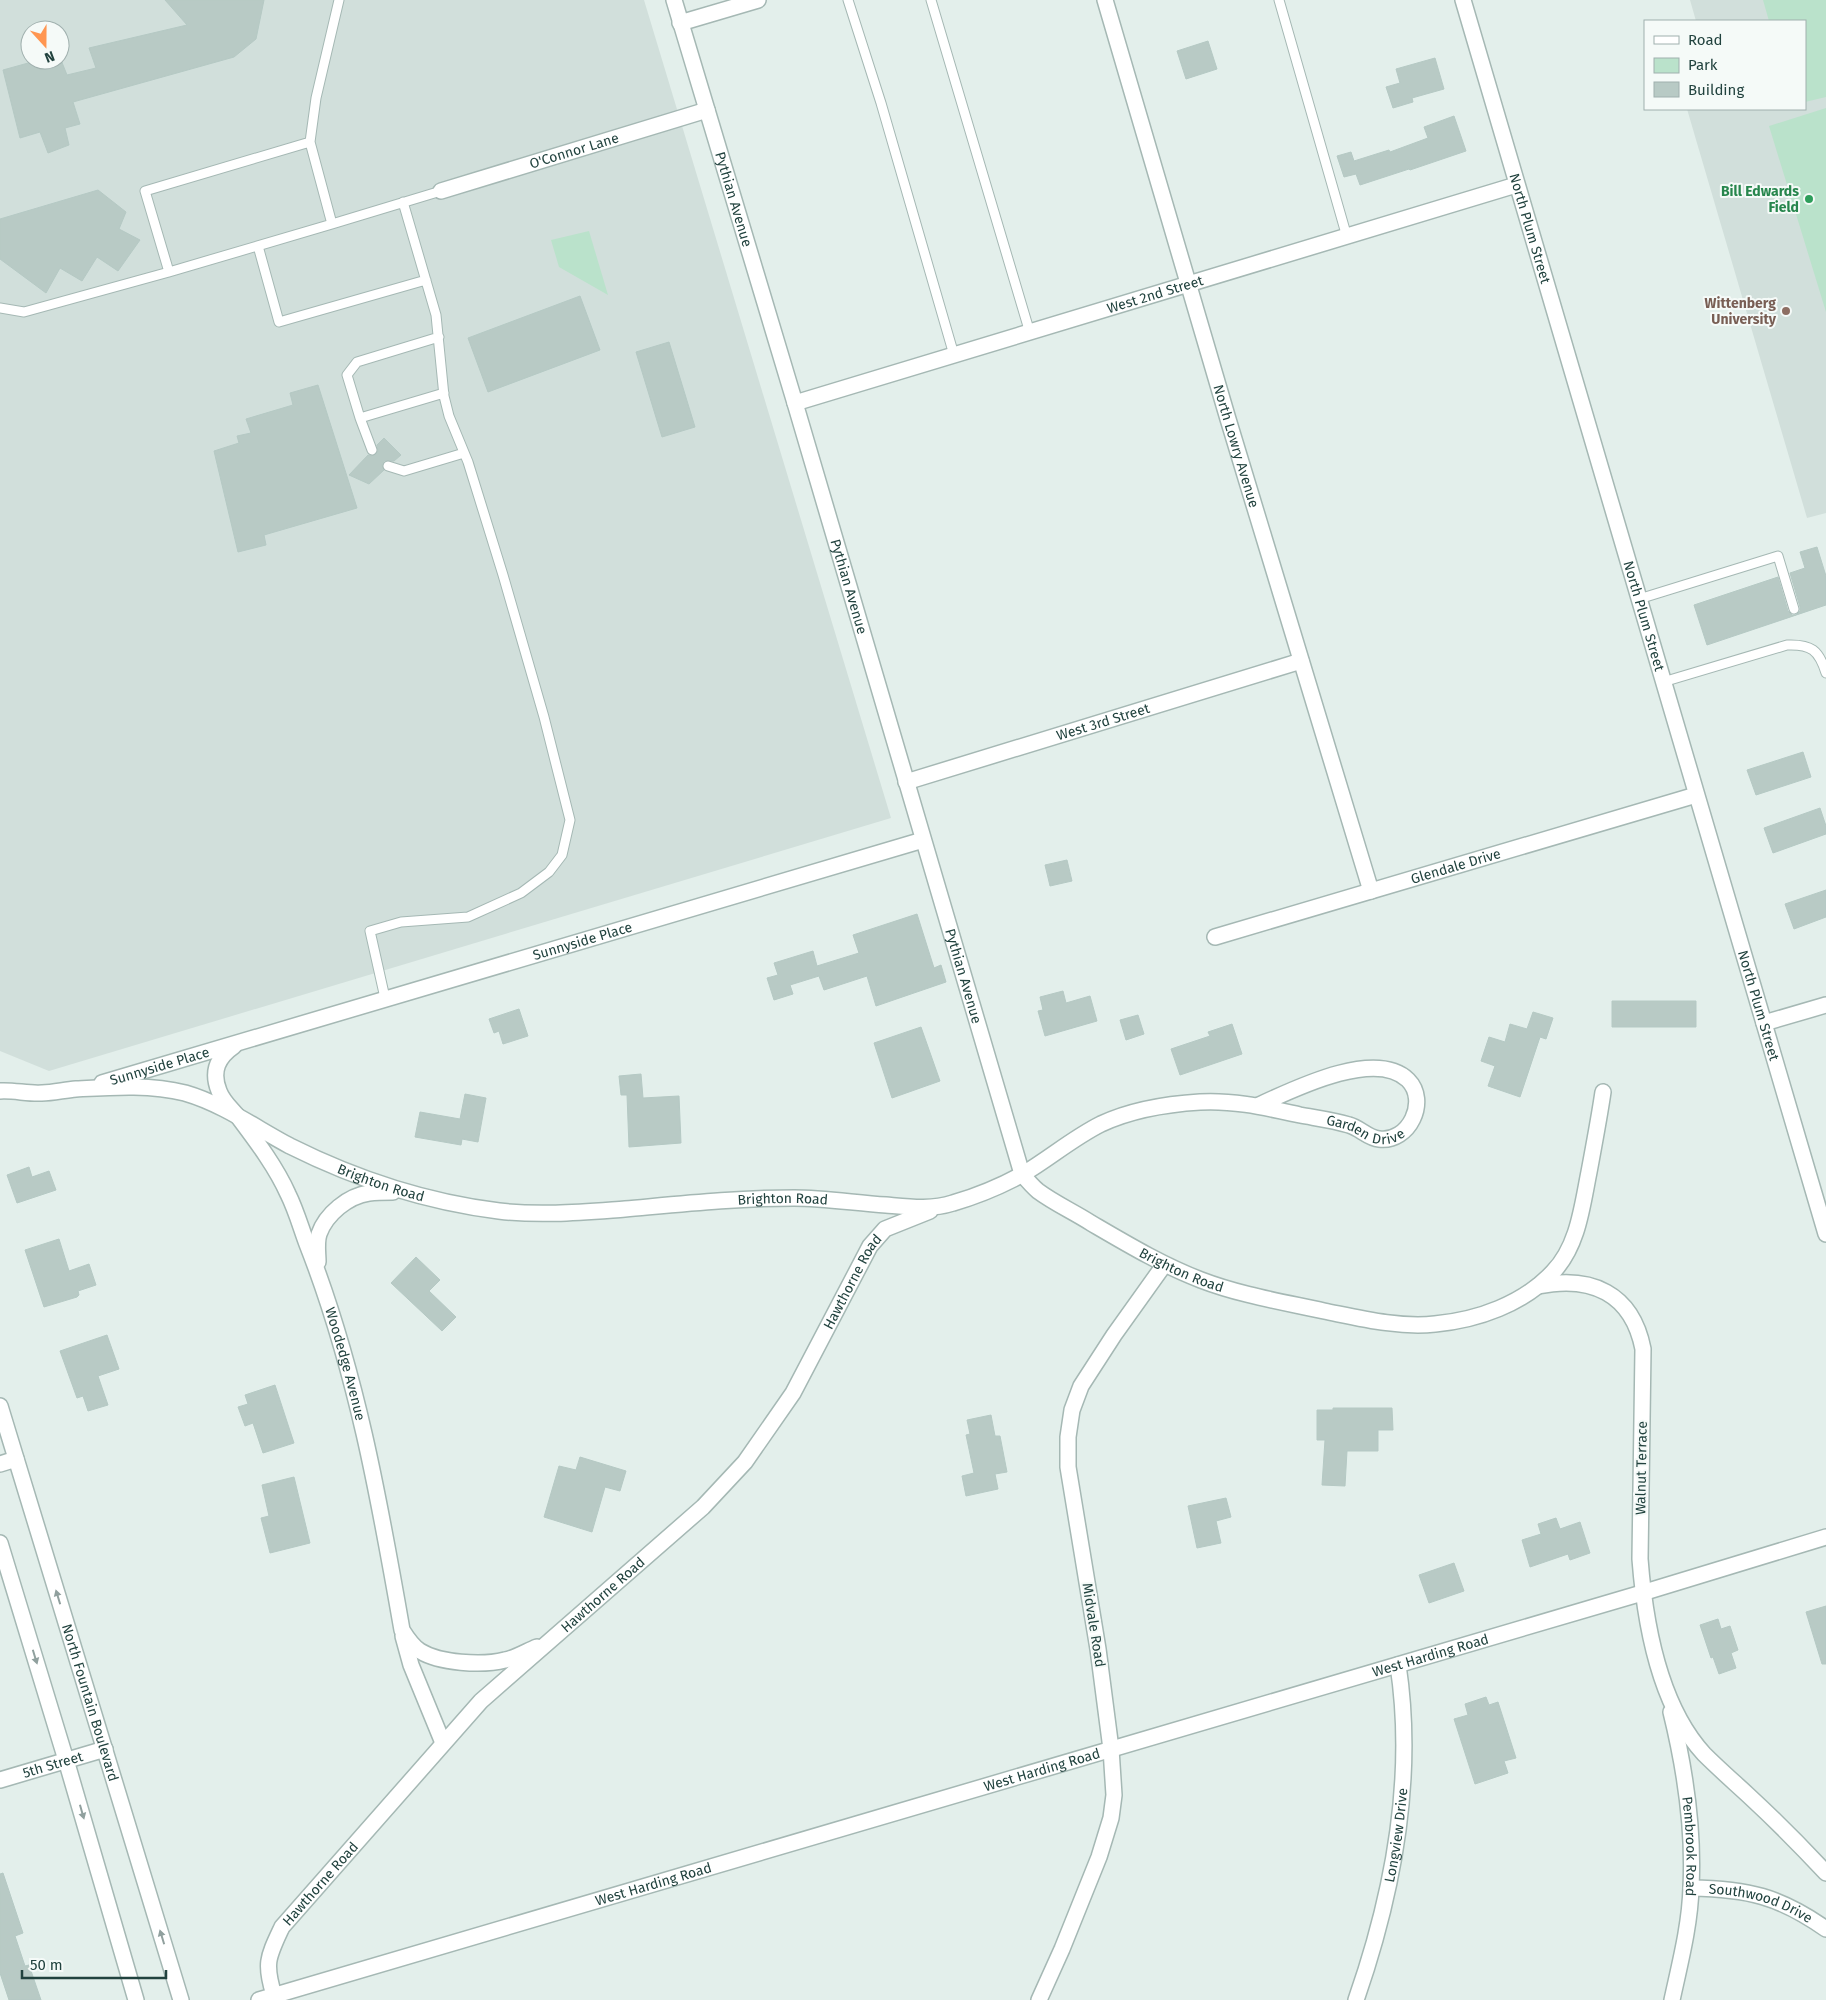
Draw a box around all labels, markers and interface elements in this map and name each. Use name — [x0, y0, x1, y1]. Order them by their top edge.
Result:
north arrow — [20, 20, 70, 70]
legend — [1644, 20, 1806, 110]
text: Road — [1688, 31, 1723, 49]
text: N — [42, 47, 57, 66]
text: Park — [1688, 56, 1718, 74]
text: Building — [1688, 81, 1744, 99]
street label: O'Connor Lane — [527, 129, 621, 173]
street label: Pythian Avenue — [711, 150, 756, 249]
street label: North Plum Street — [1505, 171, 1554, 287]
place label: Bill Edwards Field — [1721, 183, 1799, 216]
marker: Bill Edwards Field — [1803, 193, 1815, 205]
street label: West 2nd Street — [1105, 272, 1206, 317]
place label: Wittenberg University — [1705, 295, 1777, 328]
marker: Wittenberg University — [1780, 305, 1792, 317]
street label: North Lowry Avenue — [1209, 383, 1262, 510]
street label: Pythian Avenue — [826, 537, 871, 636]
street label: North Plum Street — [1619, 559, 1668, 674]
street label: West 3rd Street — [1054, 700, 1153, 744]
street label: Glendale Drive — [1409, 845, 1503, 888]
street label: Sunnyside Place — [531, 919, 634, 964]
street label: Pythian Avenue — [941, 927, 985, 1026]
street label: North Plum Street — [1734, 948, 1783, 1064]
street label: Sunnyside Place — [108, 1044, 211, 1089]
street label: Garden Drive — [1325, 1112, 1408, 1148]
street label: Brighton Road — [335, 1161, 426, 1205]
street label: Brighton Road — [737, 1190, 829, 1209]
street label: Hawthorne Road — [820, 1231, 885, 1332]
street label: Brighton Road — [1136, 1244, 1226, 1296]
street label: Woodedge Avenue — [321, 1305, 369, 1422]
street label: Walnut Terrace — [1632, 1421, 1651, 1515]
street label: Hawthorne Road — [558, 1554, 649, 1636]
street label: Midvale Road — [1078, 1582, 1109, 1668]
one-way arrow — [54, 1589, 62, 1604]
street label: North Fountain Boulevard — [58, 1622, 122, 1783]
street label: West Harding Road — [1370, 1631, 1491, 1681]
one-way arrow — [31, 1649, 39, 1664]
street label: West Harding Road — [982, 1745, 1102, 1795]
street label: 5th Street — [21, 1748, 86, 1782]
street label: Longview Drive — [1381, 1787, 1411, 1884]
street label: Pembrook Road — [1678, 1795, 1700, 1897]
one-way arrow — [78, 1805, 86, 1820]
street label: Hawthorne Road — [279, 1839, 362, 1929]
street label: West Harding Road — [593, 1859, 714, 1910]
street label: Southwood Drive — [1708, 1881, 1816, 1927]
one-way arrow — [157, 1929, 165, 1944]
scale bar — [22, 1948, 166, 1980]
text: 50 m — [30, 1956, 63, 1974]

